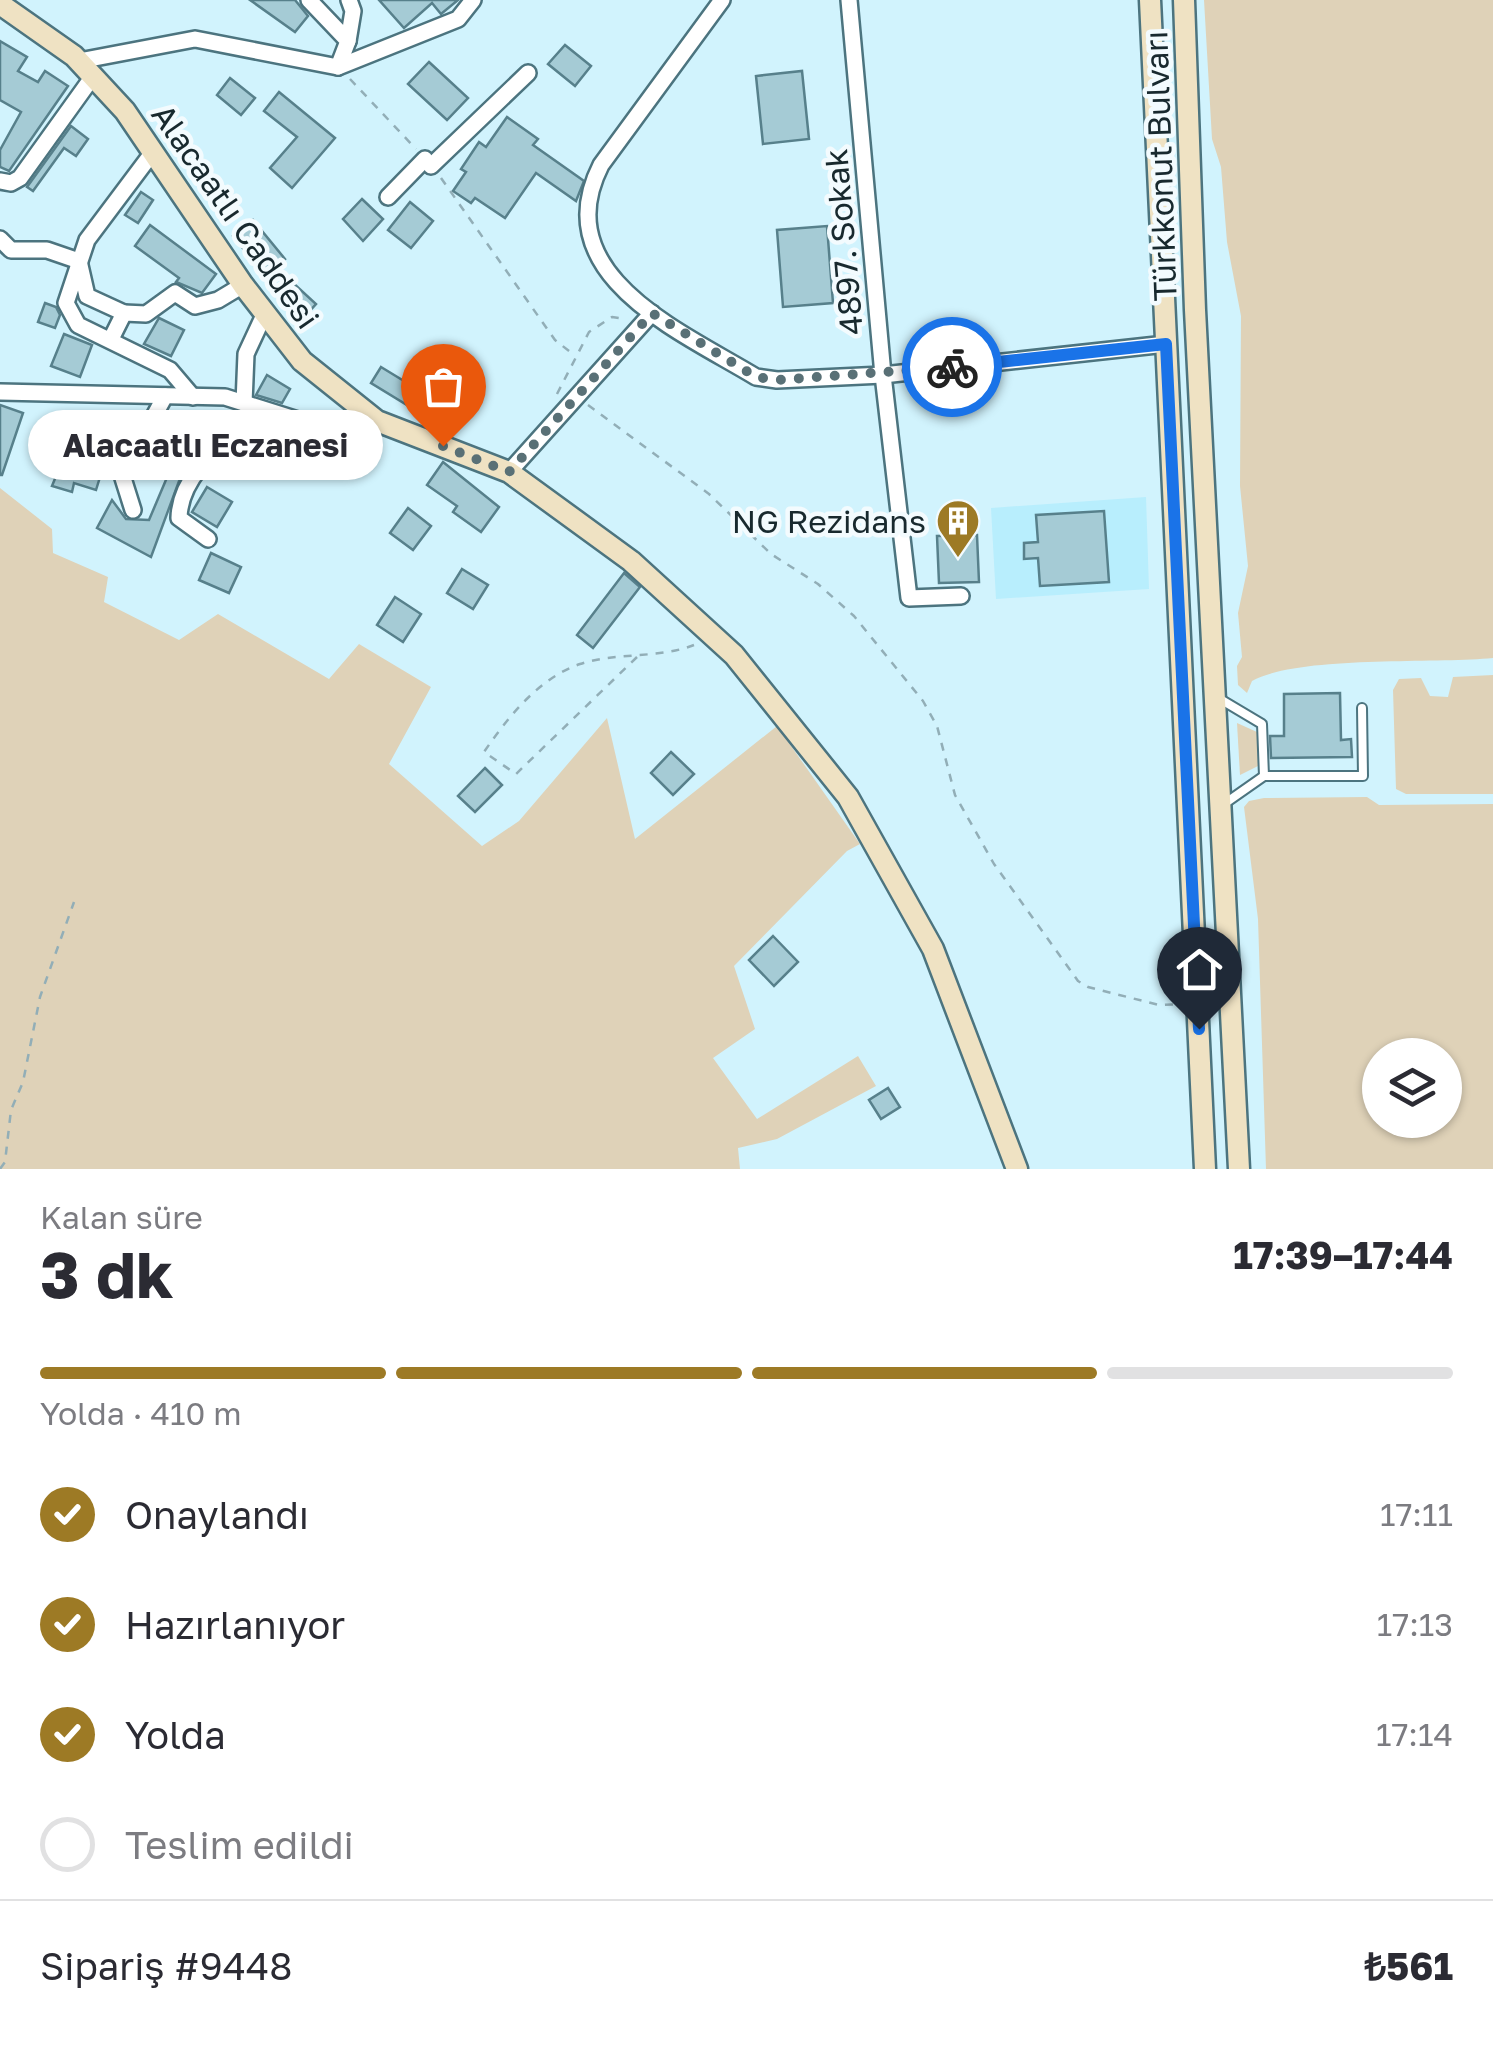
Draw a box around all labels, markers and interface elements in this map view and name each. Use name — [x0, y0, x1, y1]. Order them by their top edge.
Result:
street label: Türkkonut Bulvarı — [1136, 30, 1184, 302]
street label: Alacaatlı Caddesi — [144, 96, 328, 336]
street label: 4897. Sokak — [816, 147, 870, 337]
courier — [902, 317, 1002, 417]
icon: bike — [925, 340, 980, 395]
pin — [401, 344, 486, 447]
icon: bag — [416, 359, 471, 414]
callout: Alacaatlı Eczanesi — [28, 411, 383, 481]
text: Alacaatlı Eczanesi — [63, 426, 348, 464]
building icon: NG Rezidans — [935, 498, 981, 559]
place label: NG Rezidans — [732, 502, 926, 540]
pin — [1157, 927, 1242, 1030]
icon: home — [1172, 942, 1227, 997]
map controls — [1362, 1038, 1462, 1138]
button: layers — [1362, 1038, 1462, 1138]
text: Kalan süre — [40, 1198, 203, 1236]
text: 17:39–17:44 — [1233, 1232, 1453, 1277]
text: 3 dk — [40, 1234, 174, 1312]
text: Yolda · 410 m — [40, 1394, 242, 1432]
icon: check — [40, 1487, 95, 1542]
text: Onaylandı — [125, 1492, 309, 1537]
text: 17:11 — [1380, 1495, 1453, 1533]
icon: check — [40, 1597, 95, 1652]
text: Hazırlanıyor — [125, 1602, 345, 1647]
text: 17:13 — [1377, 1605, 1453, 1643]
icon: check — [40, 1707, 95, 1762]
text: Yolda — [125, 1712, 226, 1757]
text: 17:14 — [1376, 1715, 1453, 1753]
text: Teslim edildi — [125, 1822, 354, 1867]
text: Sipariş #9448 — [40, 1943, 292, 1988]
text: ₺561 — [1364, 1943, 1453, 1988]

